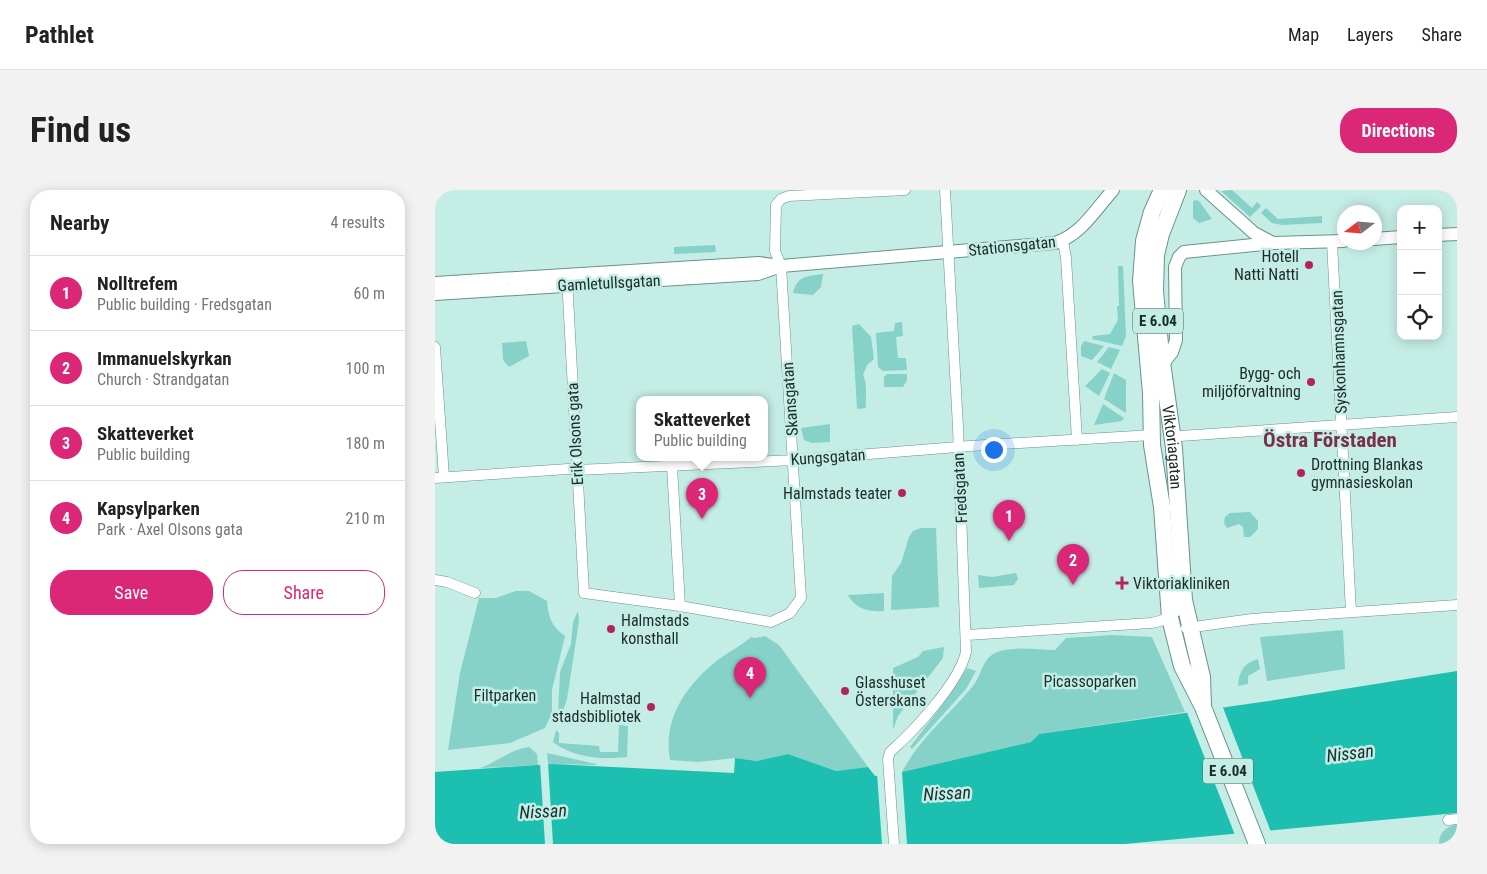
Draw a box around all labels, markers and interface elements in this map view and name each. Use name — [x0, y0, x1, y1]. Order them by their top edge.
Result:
text: Pathlet — [25, 21, 94, 49]
text: Map — [1288, 24, 1319, 45]
text: Layers — [1347, 24, 1394, 45]
text: Share — [1422, 24, 1462, 45]
button: Directions — [1340, 108, 1457, 153]
text: Find us — [30, 110, 131, 151]
north arrow — [1337, 205, 1382, 250]
map controls — [1397, 205, 1442, 340]
button: + — [1397, 205, 1442, 250]
text: Nearby — [50, 211, 109, 235]
text: 4 results — [330, 213, 385, 232]
street label: Stationsgatan — [967, 232, 1057, 260]
place label: Hotell Natti Natti — [1234, 247, 1299, 284]
button: − — [1397, 250, 1442, 295]
marker: Hotell Natti Natti — [1303, 259, 1315, 271]
street label: Gamletullsgatan — [557, 271, 661, 295]
text: Nolltrefem — [97, 272, 178, 295]
text: 1 — [62, 284, 70, 303]
text: 60 m — [353, 284, 385, 303]
street label: Syskonhamnsgatan — [1327, 290, 1351, 414]
text: Public building · Fredsgatan — [97, 295, 272, 314]
button: locate — [1397, 295, 1442, 340]
road number: E 6.04 — [1133, 308, 1183, 334]
text: Immanuelskyrkan — [97, 347, 232, 370]
text: 2 — [62, 359, 70, 378]
text: 100 m — [346, 359, 385, 378]
street label: Skansgatan — [778, 361, 802, 437]
place label: Bygg- och miljöförvaltning — [1202, 364, 1301, 401]
text: Church · Strandgatan — [97, 370, 229, 389]
marker: Bygg- och miljöförvaltning — [1305, 376, 1317, 388]
street label: Erik Olsons gata — [563, 382, 587, 486]
popup — [636, 396, 768, 461]
street label: Viktoriagatan — [1159, 404, 1186, 490]
text: Skatteverket — [654, 408, 750, 431]
text: Skatteverket — [97, 422, 194, 445]
district label: Östra Förstaden — [1263, 428, 1397, 452]
text: Public building — [654, 431, 747, 450]
text: 3 — [62, 434, 70, 453]
text: 180 m — [346, 434, 385, 453]
your location — [981, 437, 1007, 463]
text: Public building — [97, 445, 190, 464]
street label: Kungsgatan — [790, 445, 866, 469]
street label: Fredsgatan — [949, 452, 971, 524]
place label: Drottning Blankas gymnasieskolan — [1311, 455, 1423, 492]
marker: Drottning Blankas gymnasieskolan — [1295, 467, 1307, 479]
pin: 3 — [686, 478, 718, 519]
place label: Halmstads teater — [783, 484, 892, 503]
marker: Halmstads teater — [896, 487, 908, 499]
text: Kapsylparken — [97, 497, 200, 520]
pin: 1 — [993, 500, 1025, 541]
text: 4 — [62, 509, 70, 528]
text: 210 m — [346, 509, 385, 528]
text: Park · Axel Olsons gata — [97, 520, 243, 539]
pin: 2 — [1057, 544, 1089, 585]
button: Save — [50, 570, 213, 615]
button: Share — [223, 570, 385, 615]
place label: Viktoriakliniken — [1133, 574, 1230, 593]
marker: Viktoriakliniken — [1115, 576, 1129, 590]
place label: Halmstads konsthall — [621, 611, 689, 648]
marker: Halmstads konsthall — [605, 623, 617, 635]
pin: 4 — [734, 657, 766, 698]
park label: Picassoparken — [1044, 672, 1136, 691]
place label: Glasshuset Österskans — [855, 673, 926, 710]
marker: Glasshuset Österskans — [839, 685, 851, 697]
park label: Filtparken — [474, 686, 536, 705]
place label: Halmstad stadsbibliotek — [552, 689, 642, 726]
marker: Halmstad stadsbibliotek — [645, 701, 657, 713]
water label: Nissan — [1325, 740, 1375, 766]
road number: E 6.04 — [1203, 758, 1253, 784]
water label: Nissan — [923, 781, 971, 805]
water label: Nissan — [519, 799, 567, 823]

